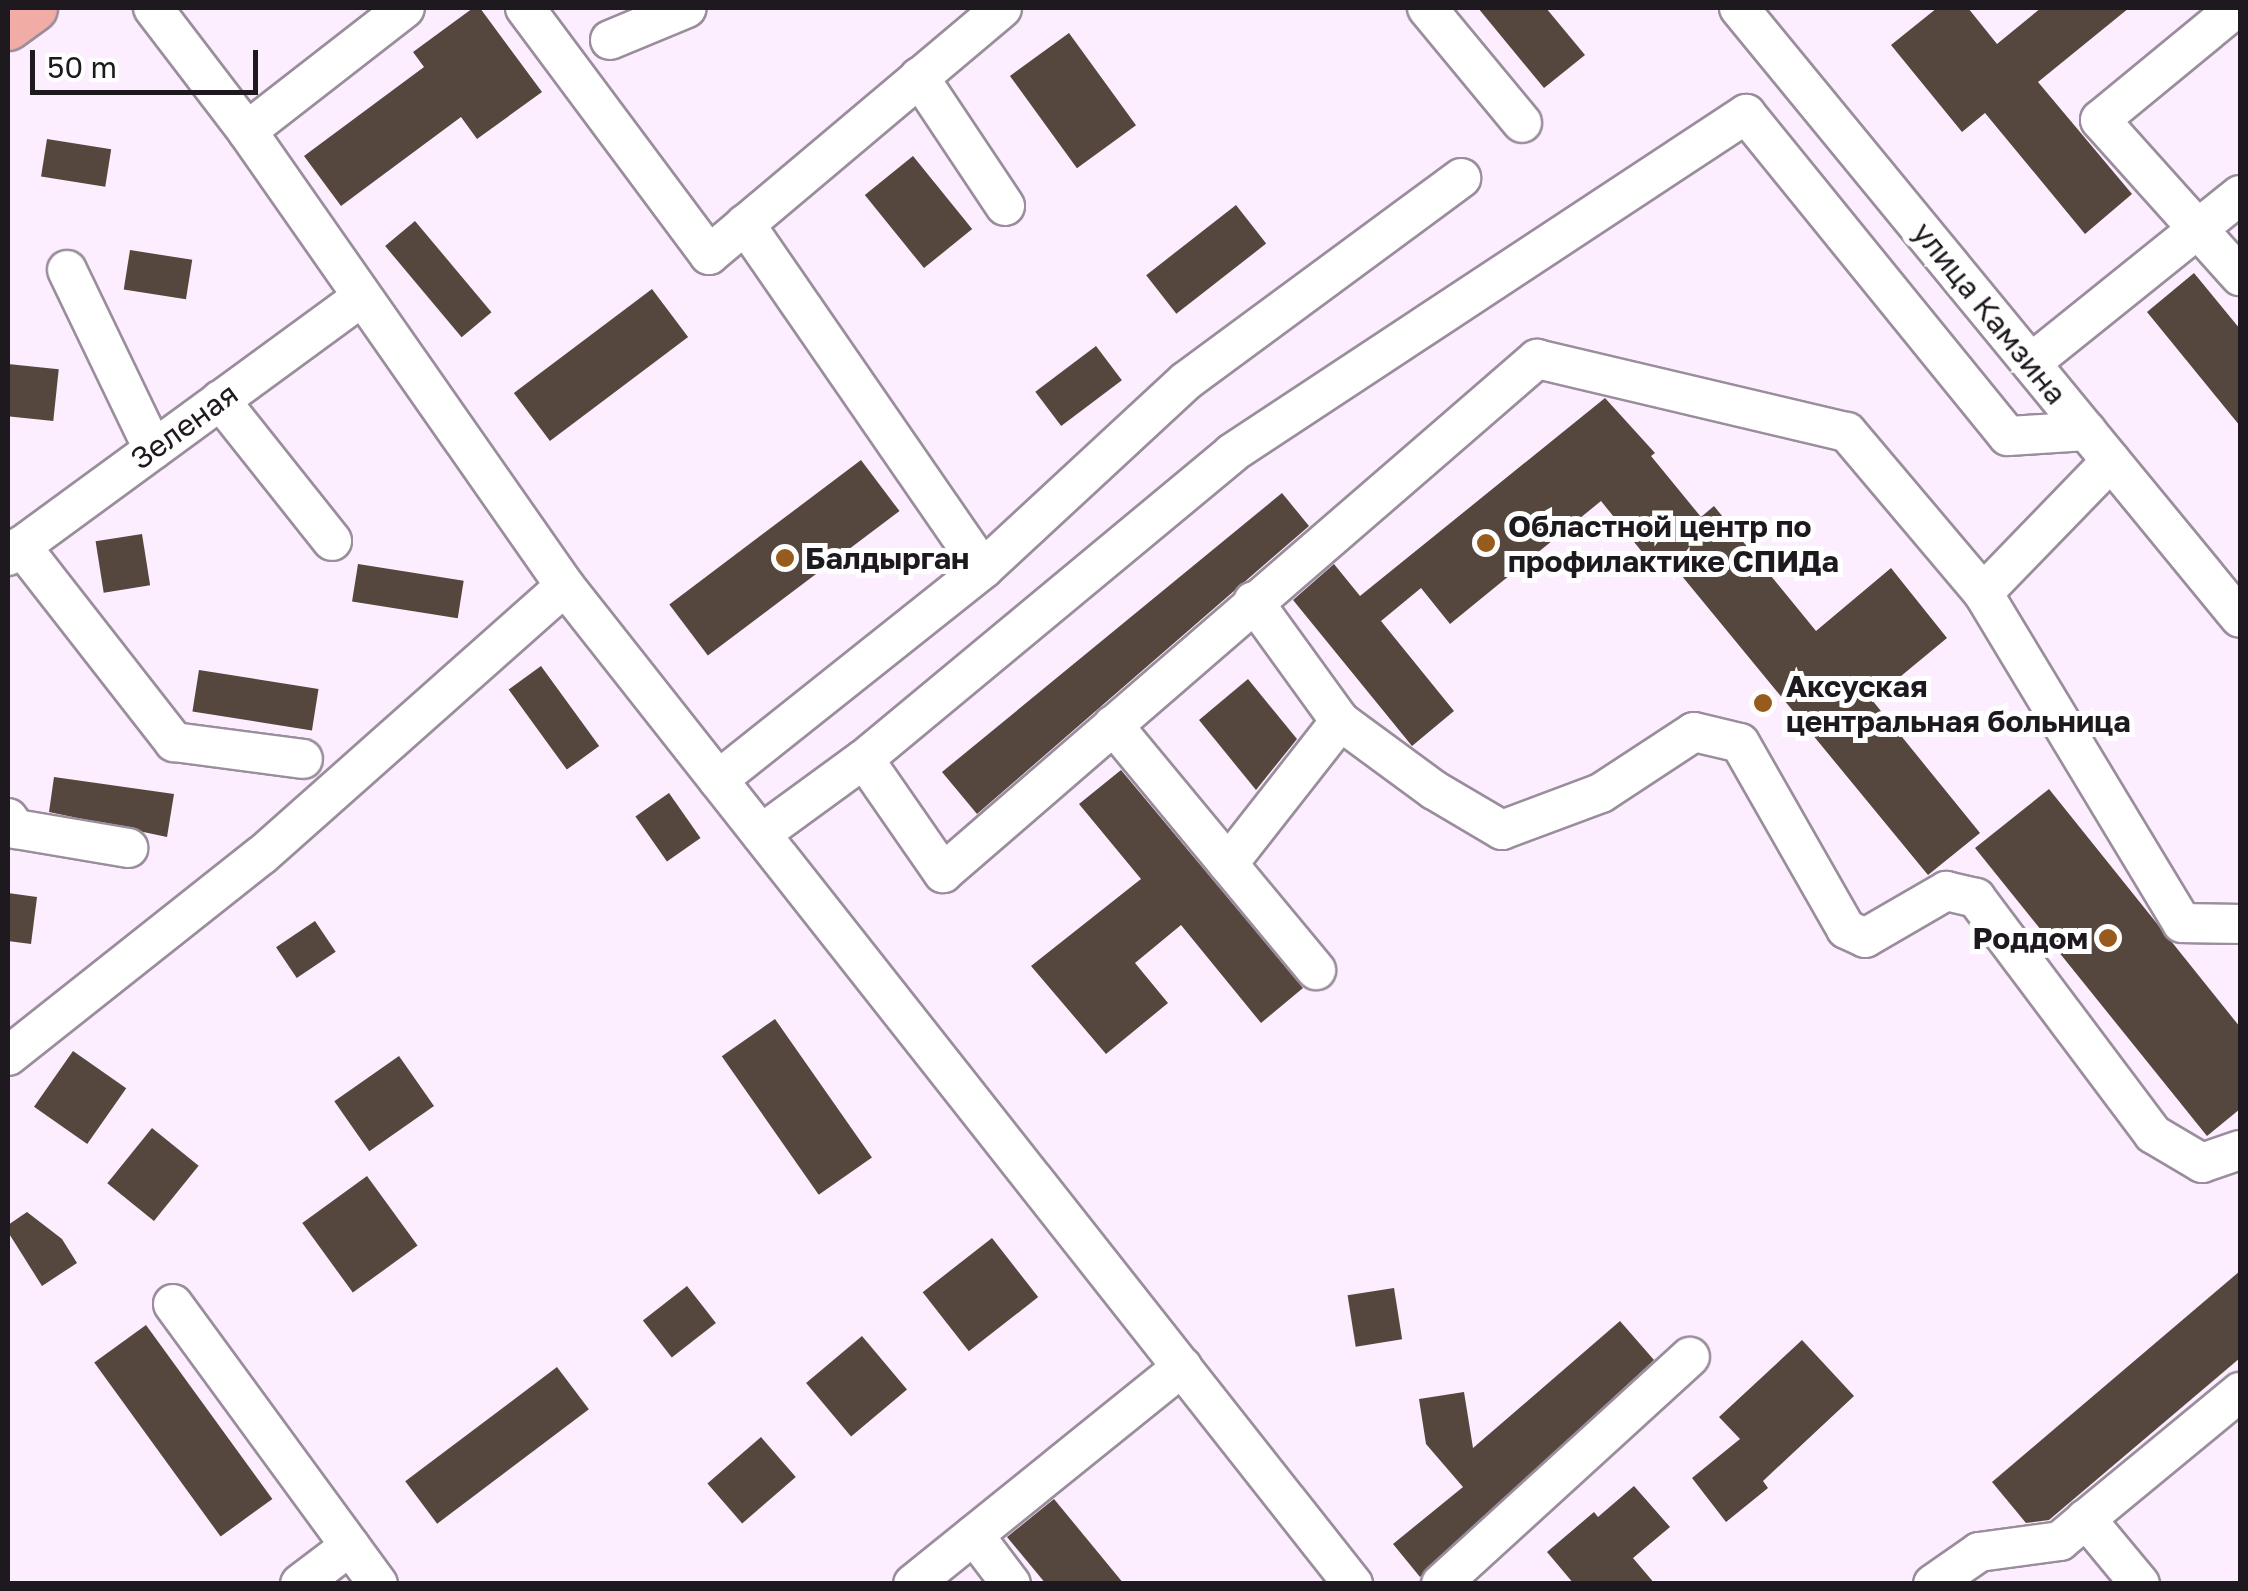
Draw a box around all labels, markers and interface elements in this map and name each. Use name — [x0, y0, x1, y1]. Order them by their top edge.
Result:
scale bar — [35, 30, 262, 92]
text: 50 m — [47, 49, 117, 85]
street label: улица Камзина — [1906, 215, 2074, 411]
street label: Зеленая — [123, 375, 245, 477]
place label: Областной центр по профилактике СПИДа — [1508, 508, 1839, 578]
marker: Областной центр по профилактике СПИДа — [1473, 530, 1499, 556]
place label: Балдырган — [805, 540, 969, 576]
marker: Балдырган — [774, 547, 796, 569]
place label: Аксуская центральная больница — [1786, 668, 2131, 738]
marker: Аксуская центральная больница — [1750, 690, 1776, 716]
place label: Роддом — [1973, 920, 2088, 956]
marker: Роддом — [2097, 927, 2119, 949]

